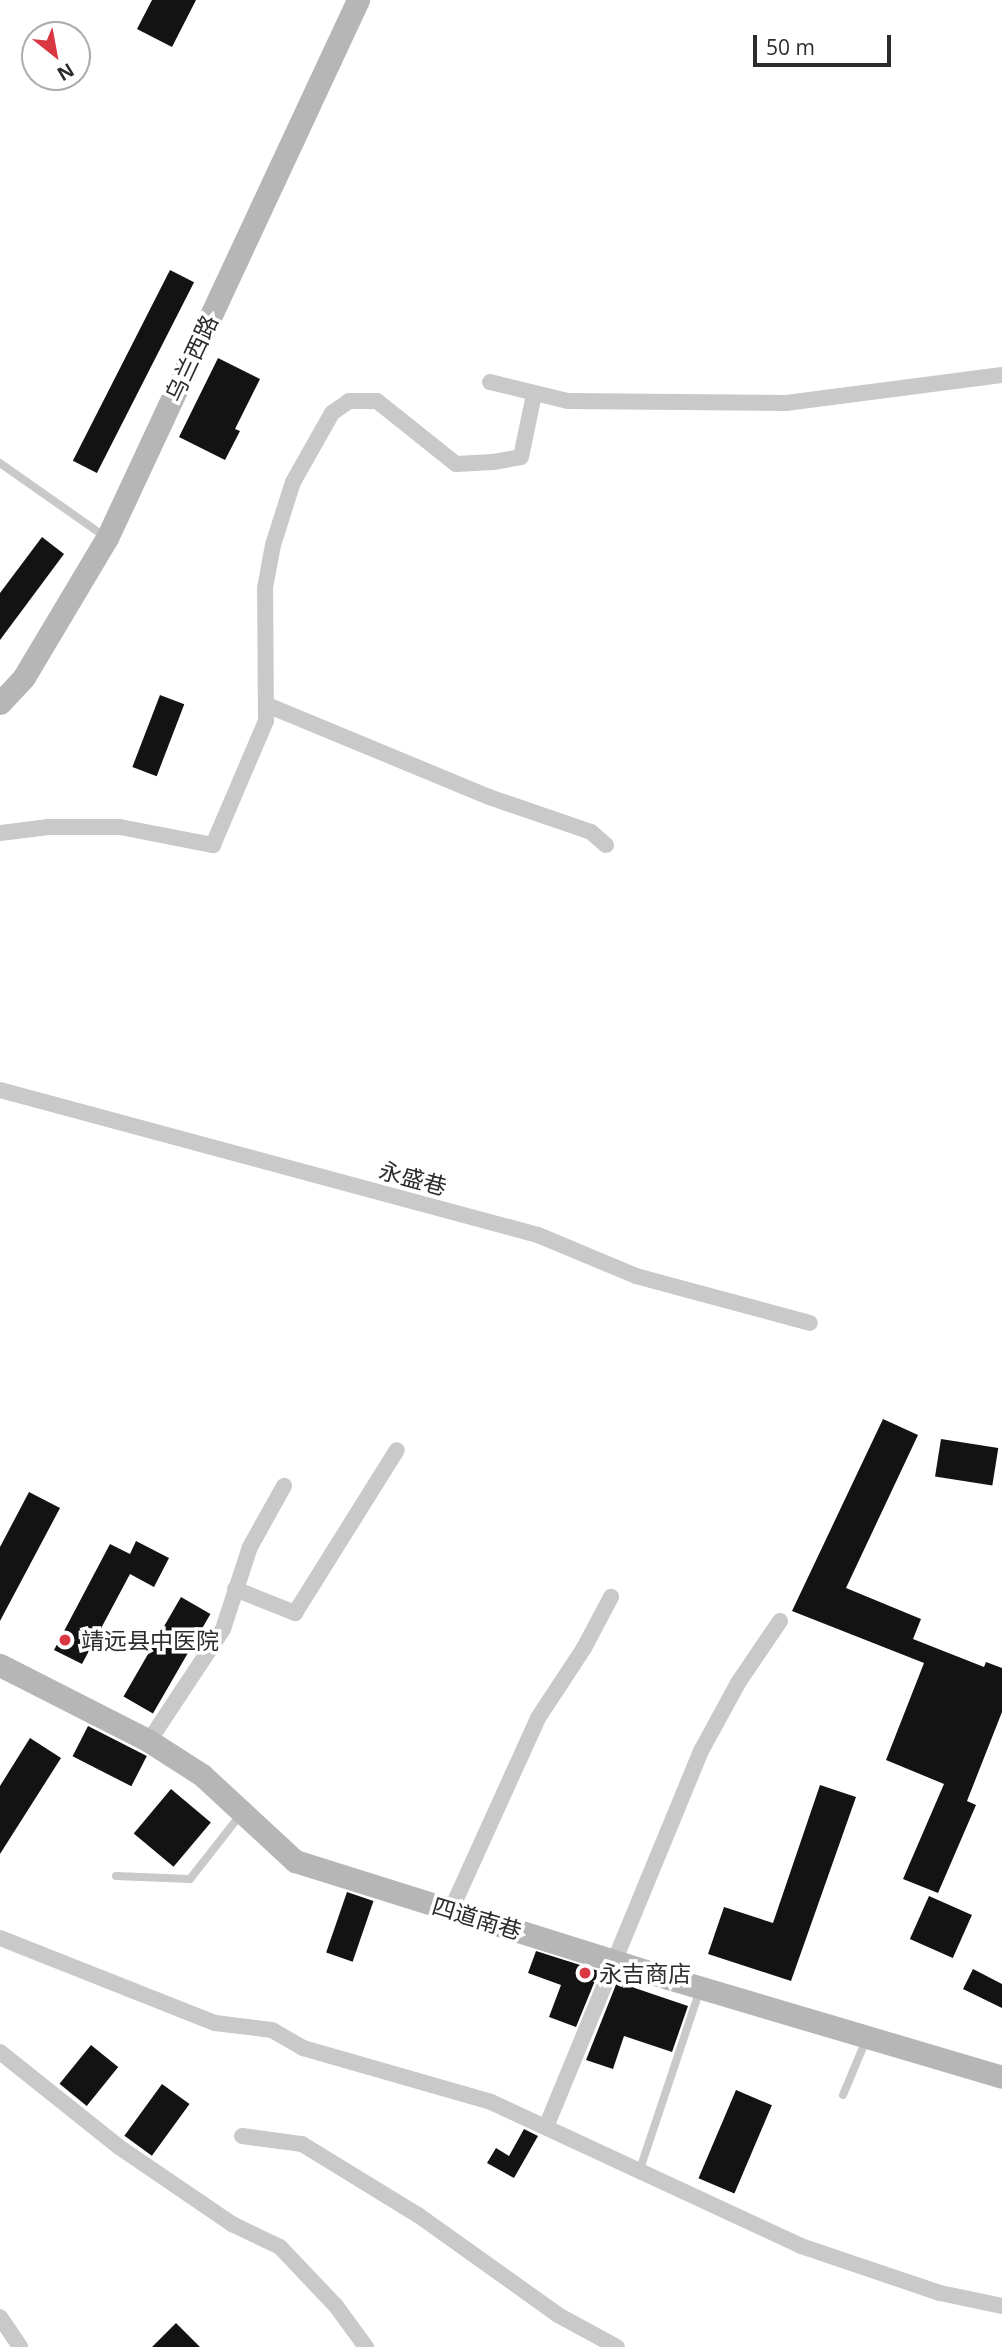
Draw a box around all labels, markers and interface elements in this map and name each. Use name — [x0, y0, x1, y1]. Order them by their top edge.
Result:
north arrow — [21, 21, 91, 91]
scale bar — [757, 21, 895, 65]
text: 50 m — [766, 33, 815, 61]
text: N — [52, 57, 79, 87]
street label: 乌兰西路 — [159, 310, 223, 406]
street label: 永盛巷 — [376, 1156, 450, 1200]
place label: 靖远县中医院 — [81, 1626, 219, 1654]
marker: 靖远县中医院 — [55, 1630, 75, 1650]
street label: 四道南巷 — [429, 1891, 525, 1945]
place label: 永吉商店 — [599, 1959, 691, 1987]
marker: 永吉商店 — [577, 1965, 593, 1981]

